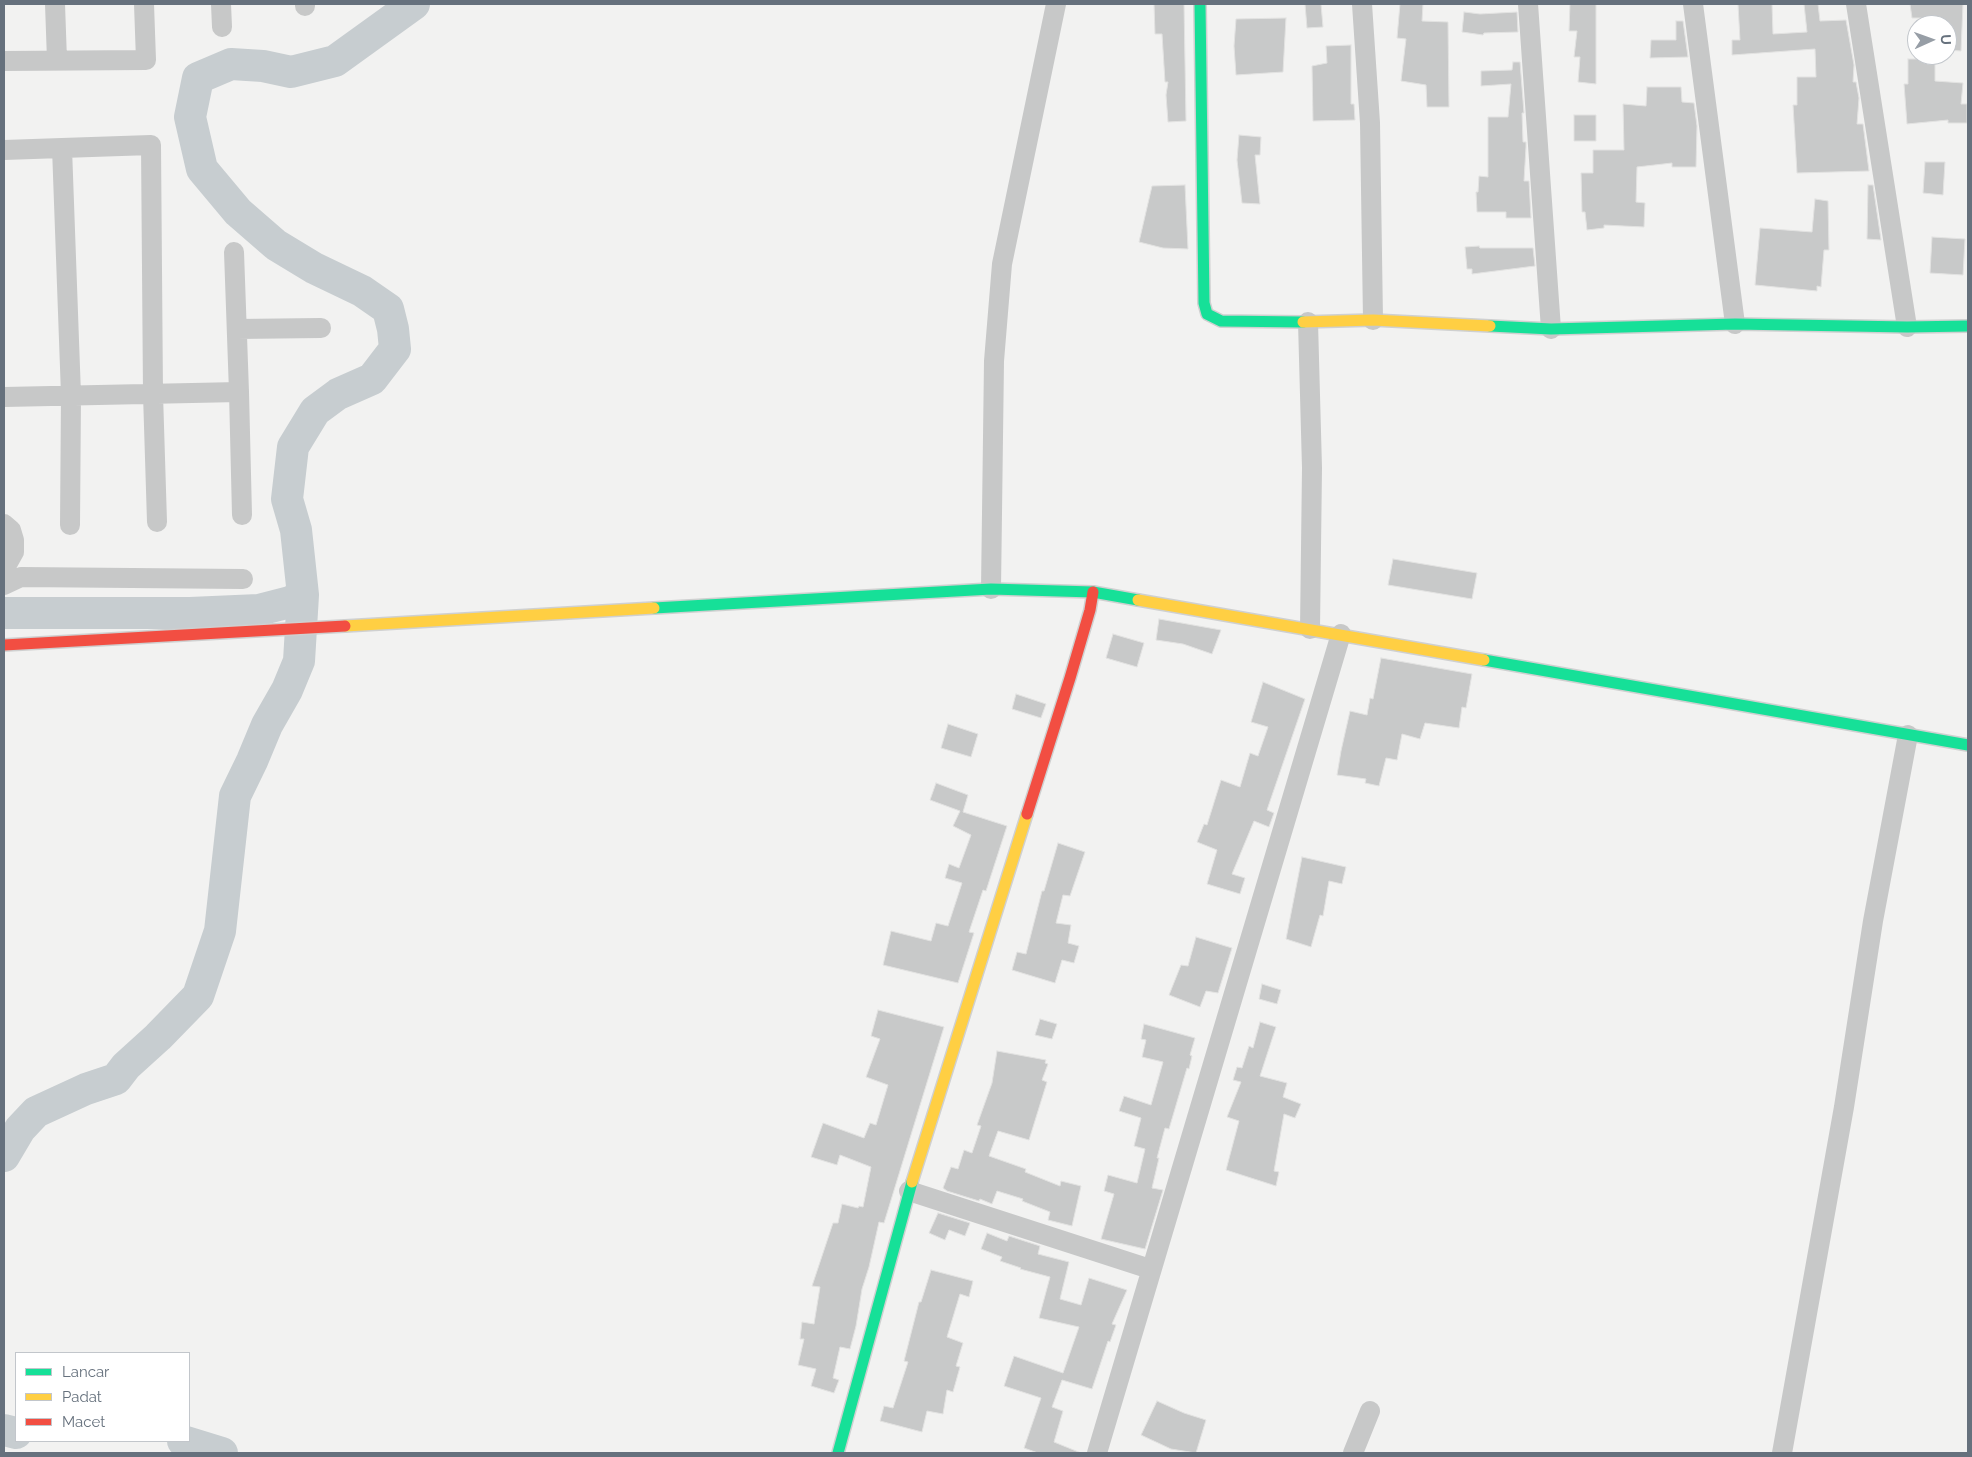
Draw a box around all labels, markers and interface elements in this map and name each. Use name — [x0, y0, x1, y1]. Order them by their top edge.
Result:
north arrow — [1907, 15, 1957, 65]
text: U — [1938, 34, 1954, 45]
legend — [15, 1352, 190, 1442]
text: Lancar — [62, 1363, 109, 1381]
text: Padat — [62, 1388, 102, 1406]
text: Macet — [62, 1413, 105, 1431]

